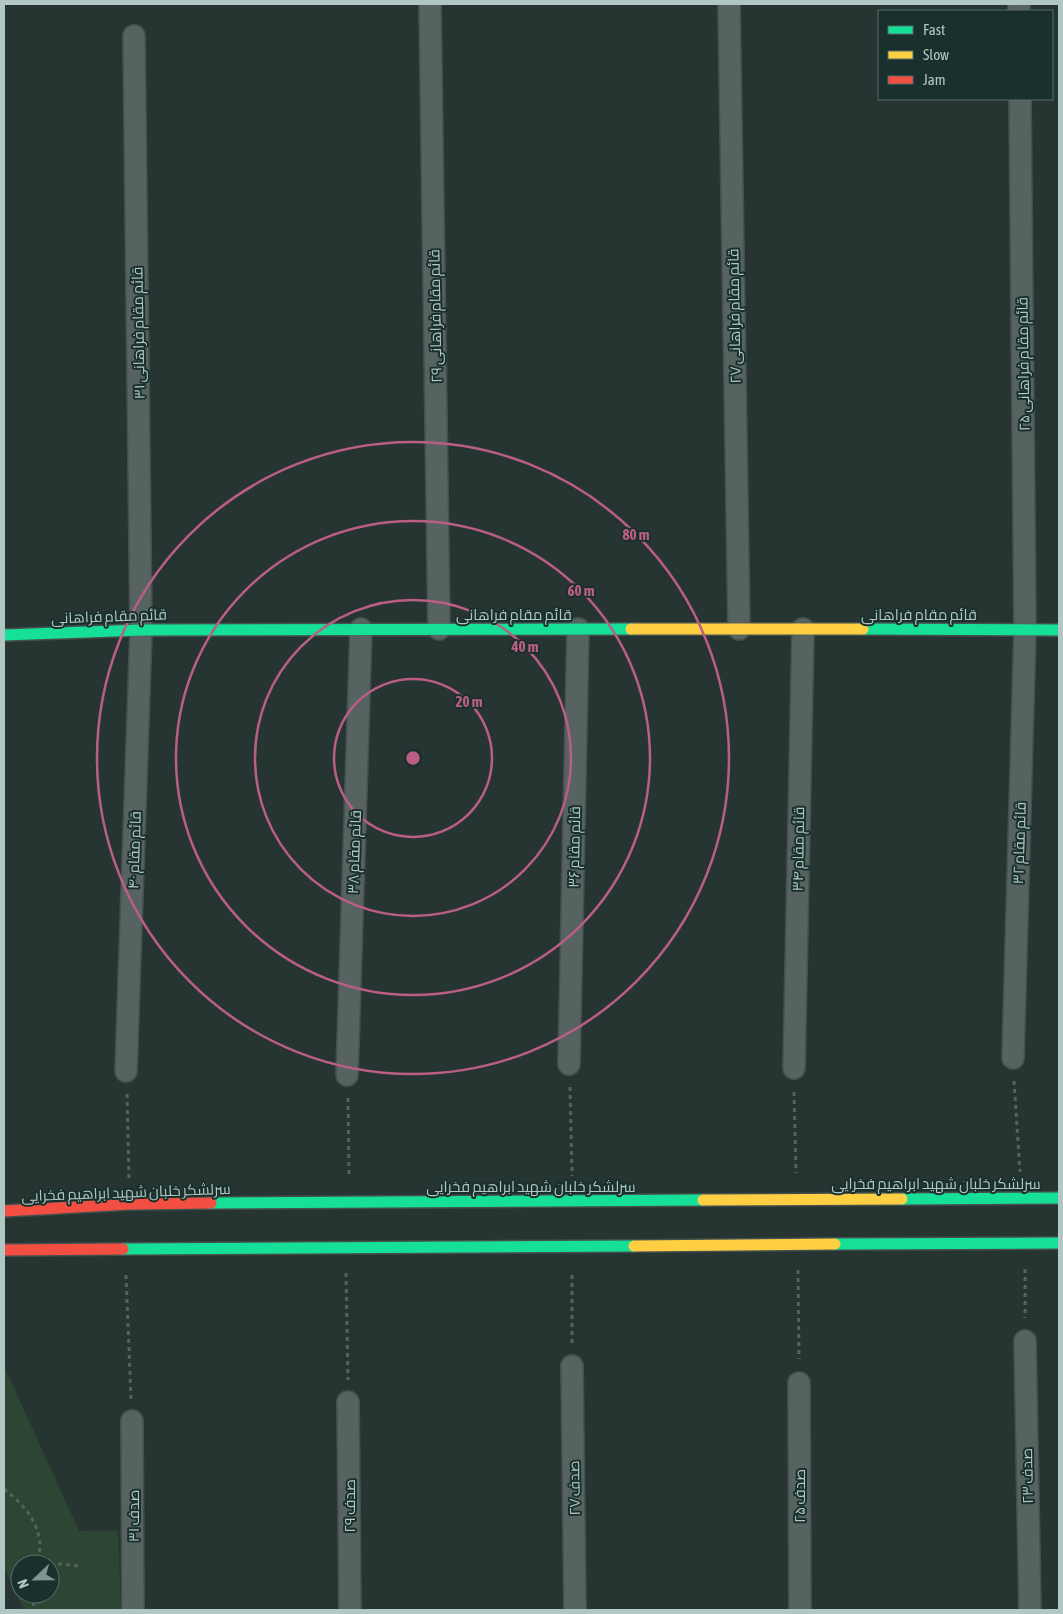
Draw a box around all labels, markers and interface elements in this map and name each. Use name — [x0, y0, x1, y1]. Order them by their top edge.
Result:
legend — [878, 10, 1053, 100]
text: Fast — [923, 21, 945, 38]
text: Slow — [923, 46, 949, 63]
text: Jam — [923, 71, 946, 88]
street label: قائم مقام فراهانی ۲۷ — [724, 248, 746, 384]
street label: قائم مقام فراهانی ۲۹ — [425, 249, 447, 383]
street label: قائم مقام فراهانی ۳۱ — [128, 266, 150, 399]
street label: قائم مقام فراهانی ۲۵ — [1013, 297, 1035, 431]
text: 80 m — [623, 526, 650, 543]
text: 60 m — [568, 582, 595, 599]
street label: قائم مقام فراهانی — [51, 605, 167, 629]
street label: قائم مقام فراهانی — [456, 606, 572, 625]
street label: قائم مقام فراهانی — [861, 606, 977, 625]
text: 40 m — [511, 638, 539, 655]
text: 20 m — [456, 693, 483, 710]
centre of rings — [404, 749, 422, 767]
street label: قائم مقام ۳۲ — [1009, 801, 1031, 885]
street label: قائم مقام ۳۶ — [565, 806, 585, 888]
street label: قائم مقام ۳۴ — [789, 807, 809, 892]
street label: قائم مقام ۳۸ — [344, 810, 366, 894]
street label: قائم مقام ۴۰ — [124, 811, 146, 889]
street label: سرلشکر خلبان شهید ابراهیم فخرایی — [831, 1175, 1041, 1194]
street label: سرلشکر خلبان شهید ابراهیم فخرایی — [426, 1178, 636, 1197]
street label: سرلشکر خلبان شهید ابراهیم فخرایی — [21, 1180, 231, 1206]
street label: صدف ۲۳ — [1018, 1448, 1036, 1504]
street label: صدف ۲۷ — [565, 1460, 583, 1516]
street label: صدف ۲۵ — [791, 1469, 808, 1523]
street label: صدف ۲۹ — [341, 1479, 358, 1533]
street label: صدف ۳۱ — [125, 1490, 142, 1542]
north arrow — [10, 1554, 60, 1604]
text: N — [14, 1577, 32, 1591]

